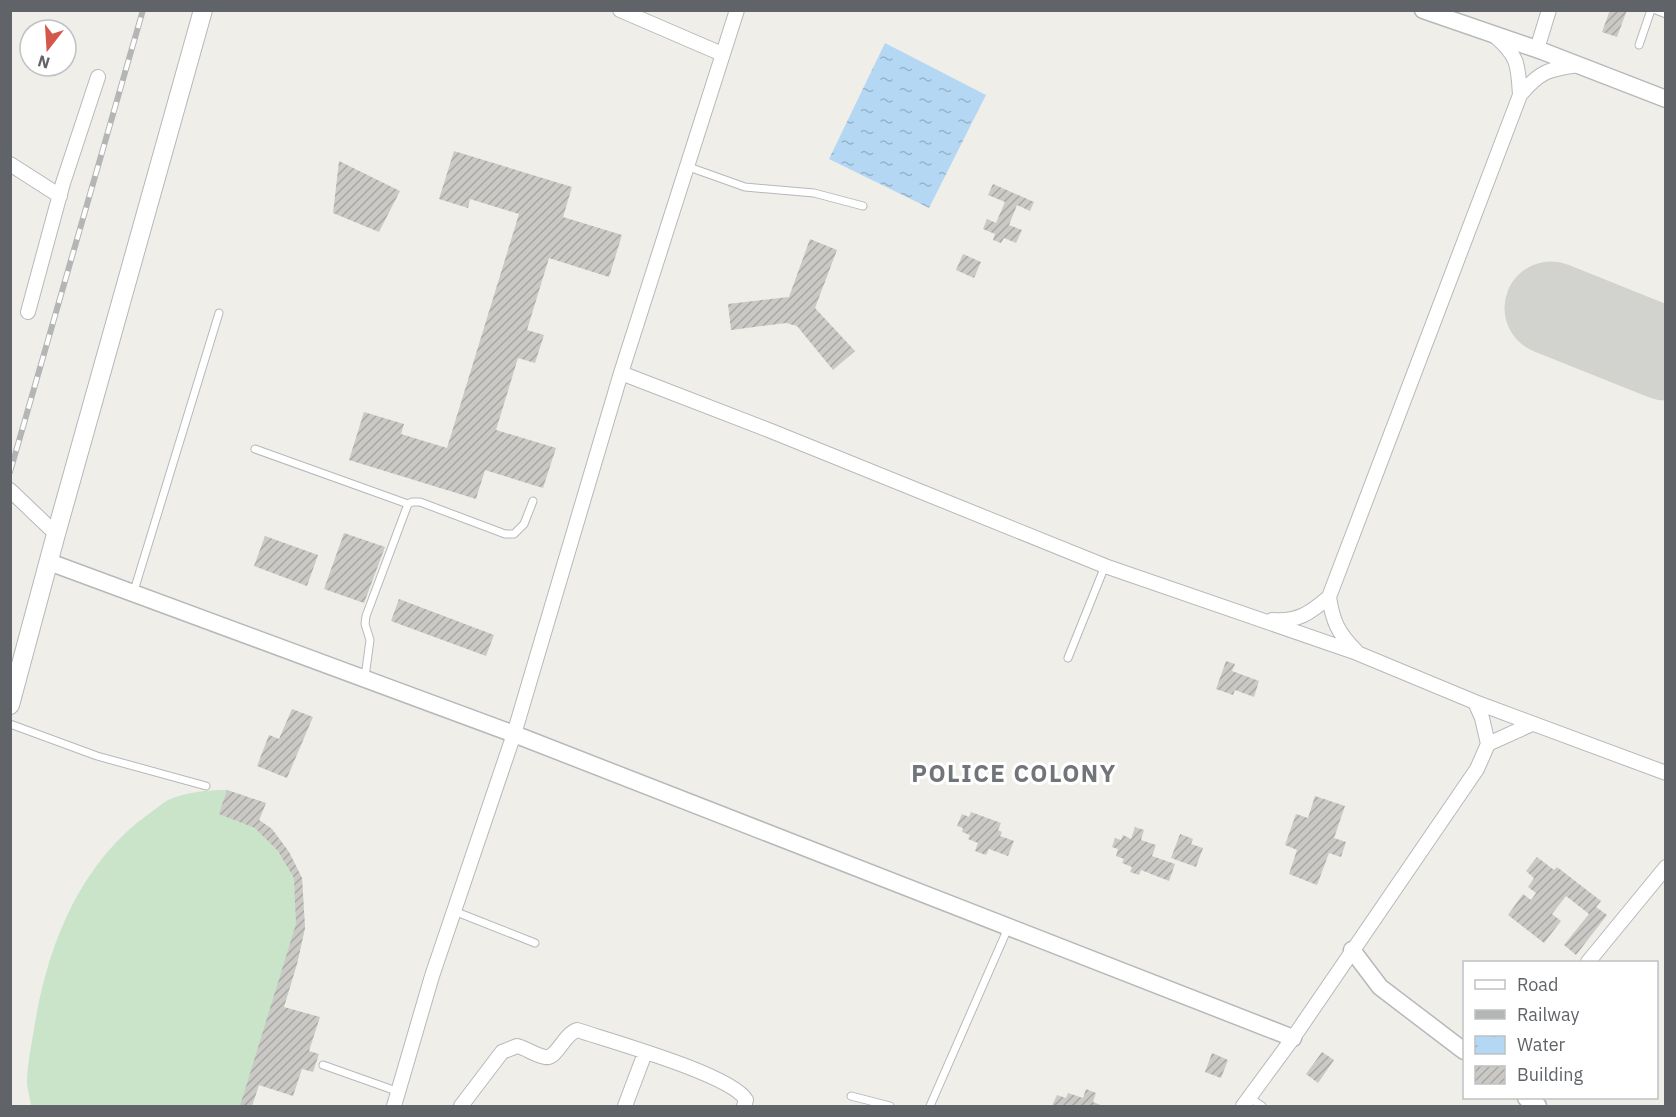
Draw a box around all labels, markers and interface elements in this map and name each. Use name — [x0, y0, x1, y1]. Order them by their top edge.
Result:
north arrow — [18, 18, 78, 78]
text: N — [35, 51, 52, 74]
district label: POLICE COLONY — [911, 757, 1117, 789]
legend — [1463, 961, 1658, 1099]
text: Road — [1517, 973, 1558, 996]
text: Railway — [1517, 1003, 1579, 1026]
text: Water — [1517, 1033, 1566, 1056]
text: Building — [1517, 1063, 1584, 1086]

